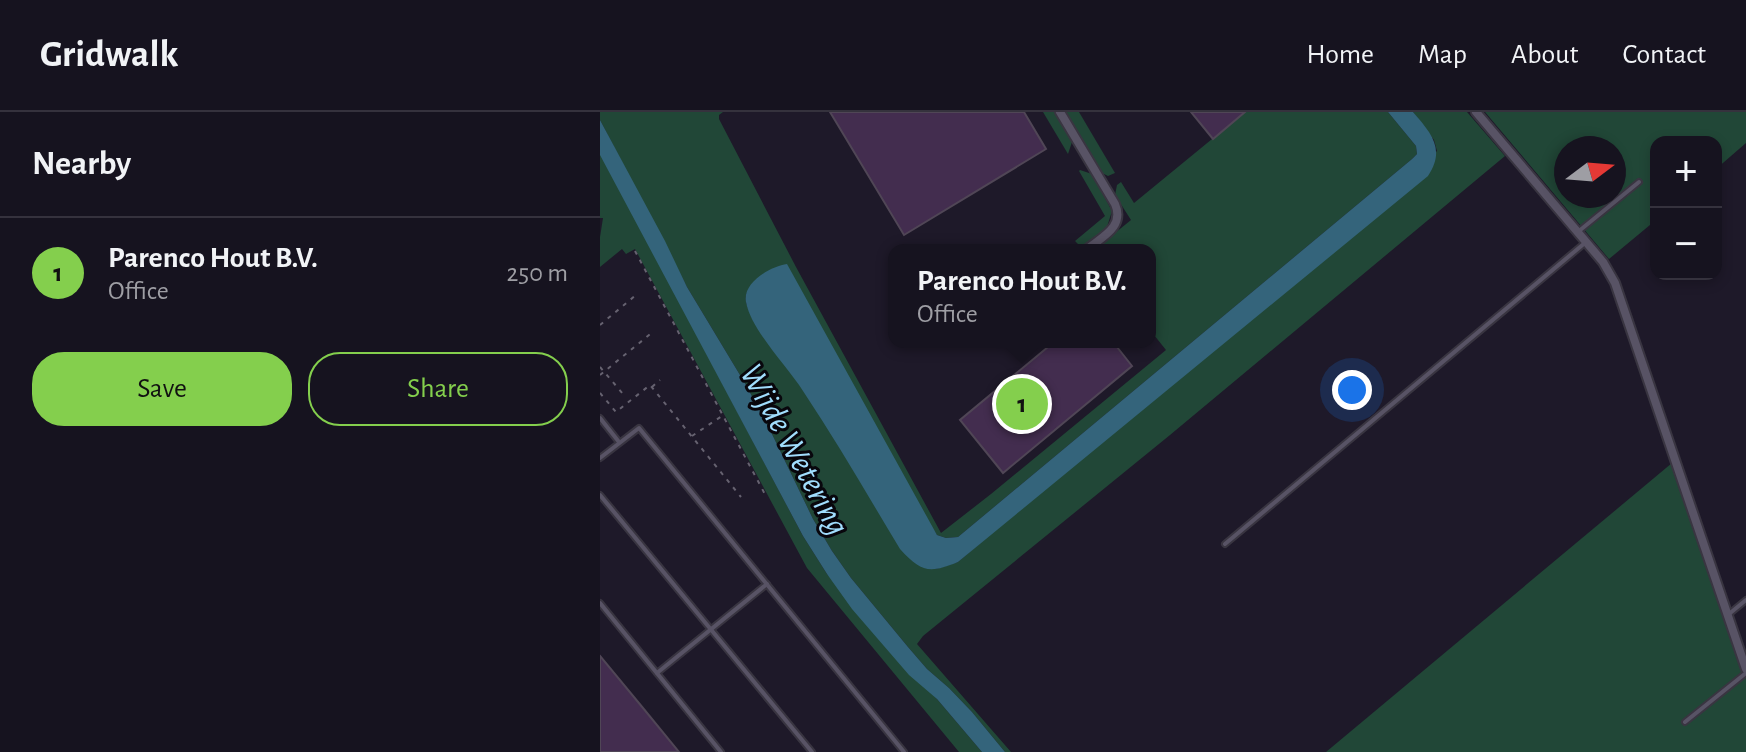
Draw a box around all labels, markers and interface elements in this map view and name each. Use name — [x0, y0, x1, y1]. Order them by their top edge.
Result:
text: Gridwalk — [40, 36, 178, 74]
text: Home — [1307, 41, 1374, 69]
text: Map — [1418, 41, 1467, 69]
text: About — [1511, 41, 1579, 69]
text: Contact — [1623, 41, 1706, 69]
north arrow — [1554, 136, 1626, 208]
map controls — [1650, 136, 1722, 280]
button: + — [1650, 136, 1722, 208]
text: Nearby — [32, 147, 131, 181]
button: − — [1650, 208, 1722, 280]
text: Parenco Hout B.V. — [108, 243, 318, 273]
popup — [888, 244, 1156, 348]
text: 1 — [53, 260, 63, 286]
text: 250 m — [506, 260, 568, 286]
text: Parenco Hout B.V. — [917, 266, 1127, 296]
text: Office — [108, 278, 169, 304]
text: Office — [917, 301, 978, 327]
button: Save — [32, 352, 292, 426]
button: Share — [308, 352, 568, 426]
water label: Wijde Wetering — [733, 359, 855, 541]
your location — [1332, 370, 1372, 410]
pin: 1 — [996, 374, 1048, 434]

